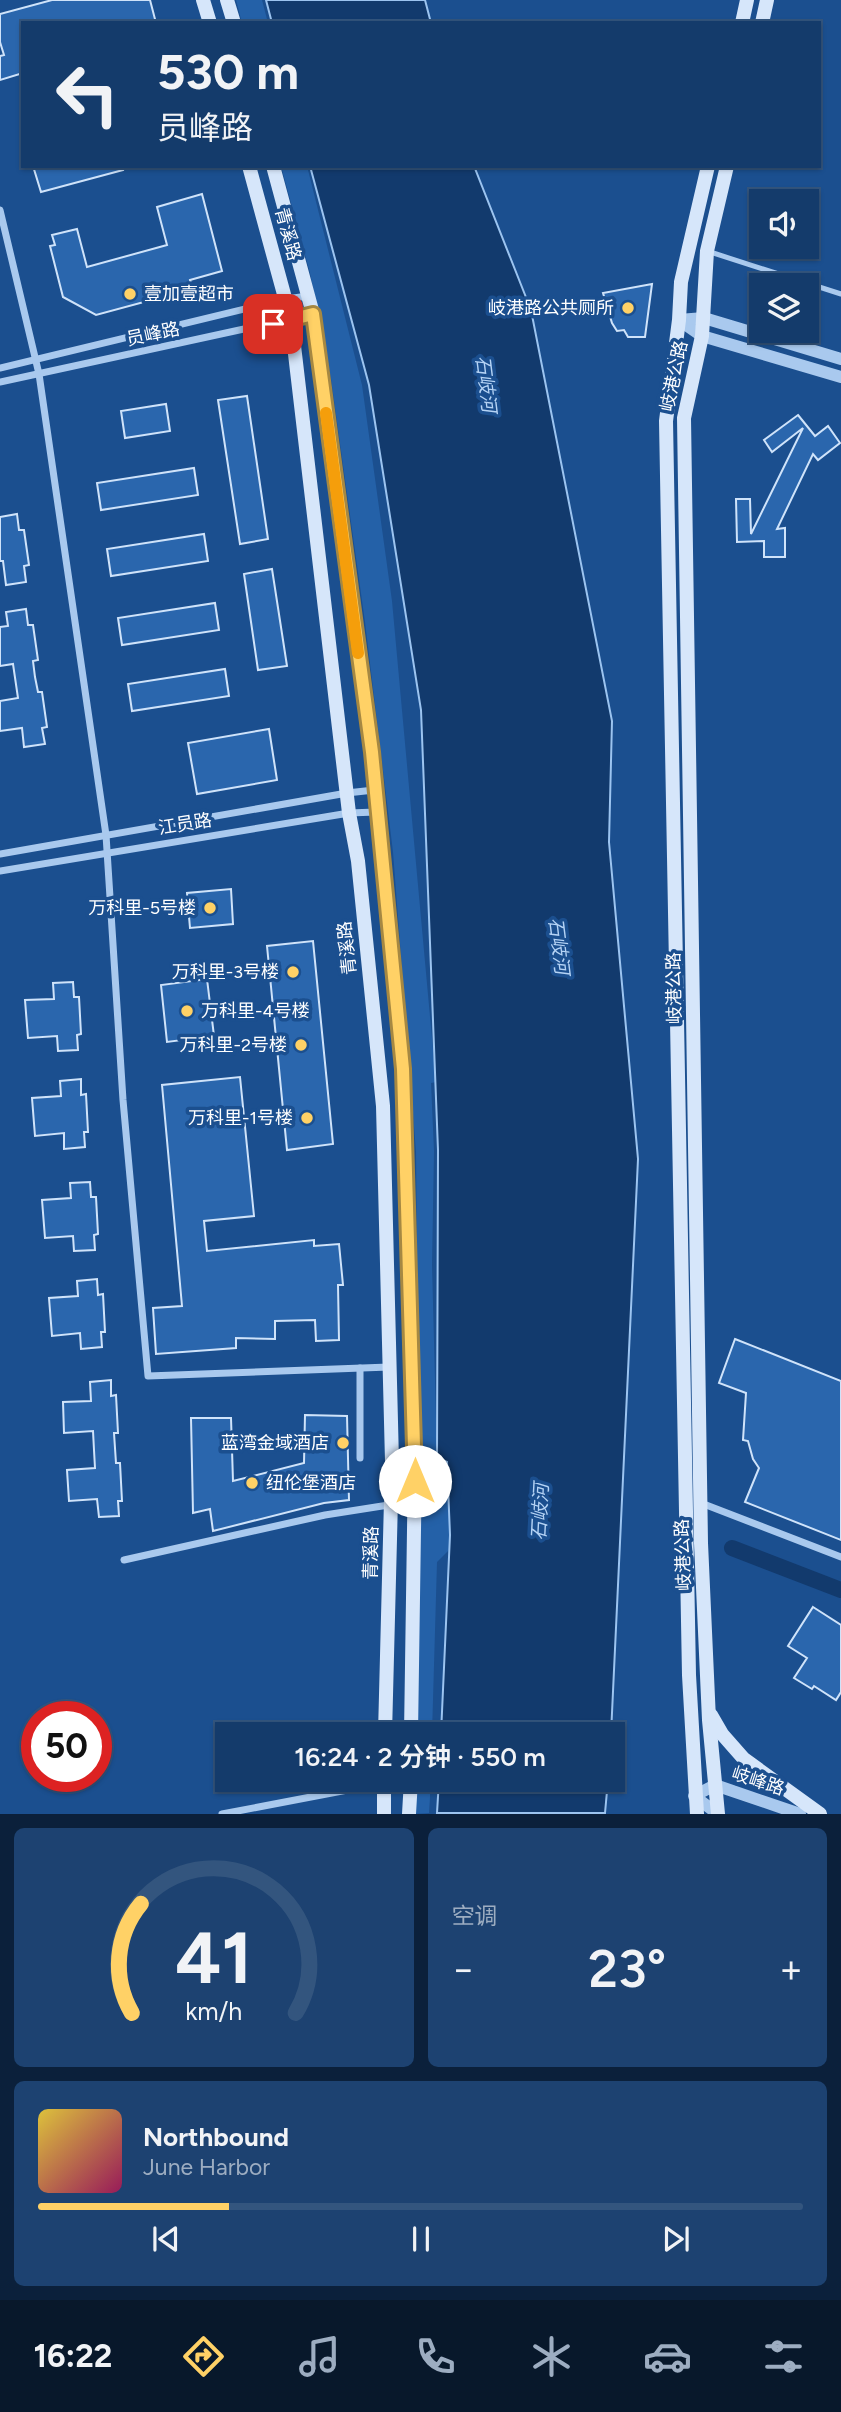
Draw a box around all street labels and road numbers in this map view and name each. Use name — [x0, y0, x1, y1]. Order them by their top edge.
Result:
street label: 青溪路 — [270, 205, 306, 263]
street label: 员峰路 — [124, 318, 182, 350]
street label: 岐港公路 — [656, 338, 692, 414]
street label: 江员路 — [157, 809, 213, 839]
street label: 青溪路 — [333, 920, 361, 976]
street label: 岐港公路 — [662, 952, 686, 1024]
street label: 岐港公路 — [671, 1519, 695, 1591]
street label: 青溪路 — [360, 1526, 382, 1580]
street label: 岐峰路 — [729, 1762, 787, 1800]

